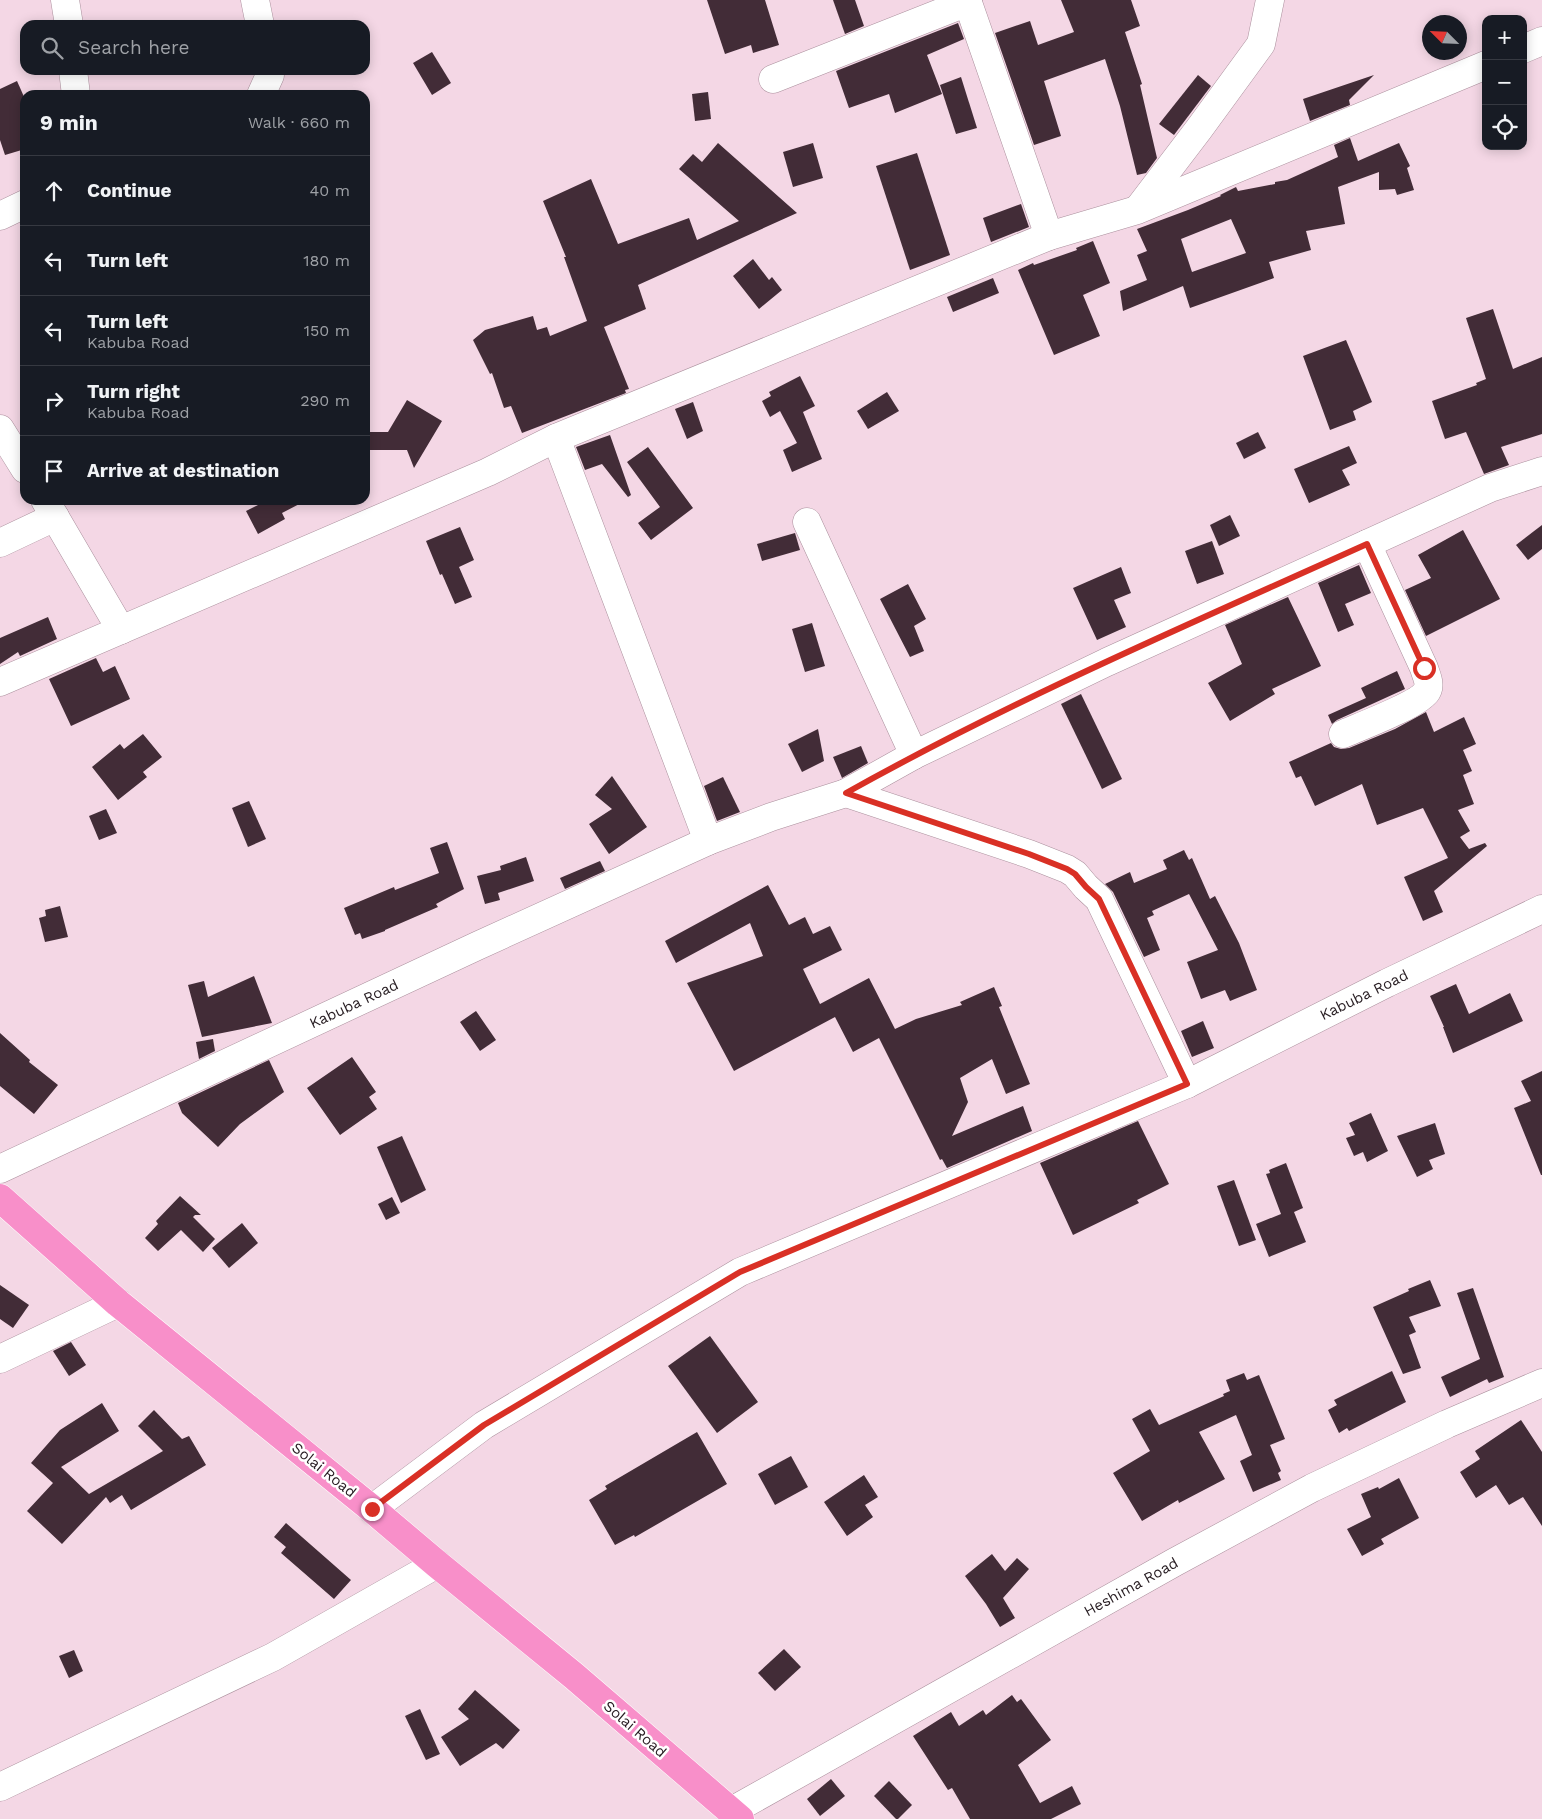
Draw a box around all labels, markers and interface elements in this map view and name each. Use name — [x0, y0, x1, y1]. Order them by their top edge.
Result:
north arrow — [1422, 15, 1467, 60]
map controls — [1482, 15, 1527, 150]
button: + — [1482, 15, 1527, 60]
search box — [20, 20, 370, 75]
icon: search — [38, 34, 66, 62]
text: Search here — [78, 36, 189, 59]
button: − — [1482, 60, 1527, 105]
button: locate — [1482, 105, 1527, 150]
text: 9 min — [40, 110, 98, 135]
text: Walk · 660 m — [248, 113, 350, 132]
icon: ahead — [40, 177, 68, 205]
text: Continue — [87, 179, 171, 202]
text: 40 m — [310, 181, 350, 200]
icon: left — [40, 247, 68, 275]
text: Turn left — [87, 249, 168, 272]
text: 180 m — [303, 251, 350, 270]
text: Turn left — [87, 310, 168, 333]
icon: left — [40, 317, 68, 345]
text: 150 m — [304, 321, 350, 340]
text: Kabuba Road — [87, 333, 189, 352]
text: Turn right — [87, 380, 180, 403]
icon: right — [40, 387, 68, 415]
text: 290 m — [300, 391, 350, 410]
text: Kabuba Road — [87, 403, 189, 422]
icon: arrive — [40, 457, 68, 485]
text: Arrive at destination — [87, 459, 279, 482]
route start — [1413, 657, 1436, 680]
street label: Kabuba Road — [1317, 966, 1411, 1024]
street label: Kabuba Road — [307, 976, 401, 1032]
street label: Solai Road — [288, 1439, 360, 1501]
route end — [361, 1498, 384, 1521]
street label: Heshima Road — [1081, 1554, 1181, 1620]
street label: Solai Road — [600, 1697, 670, 1761]

